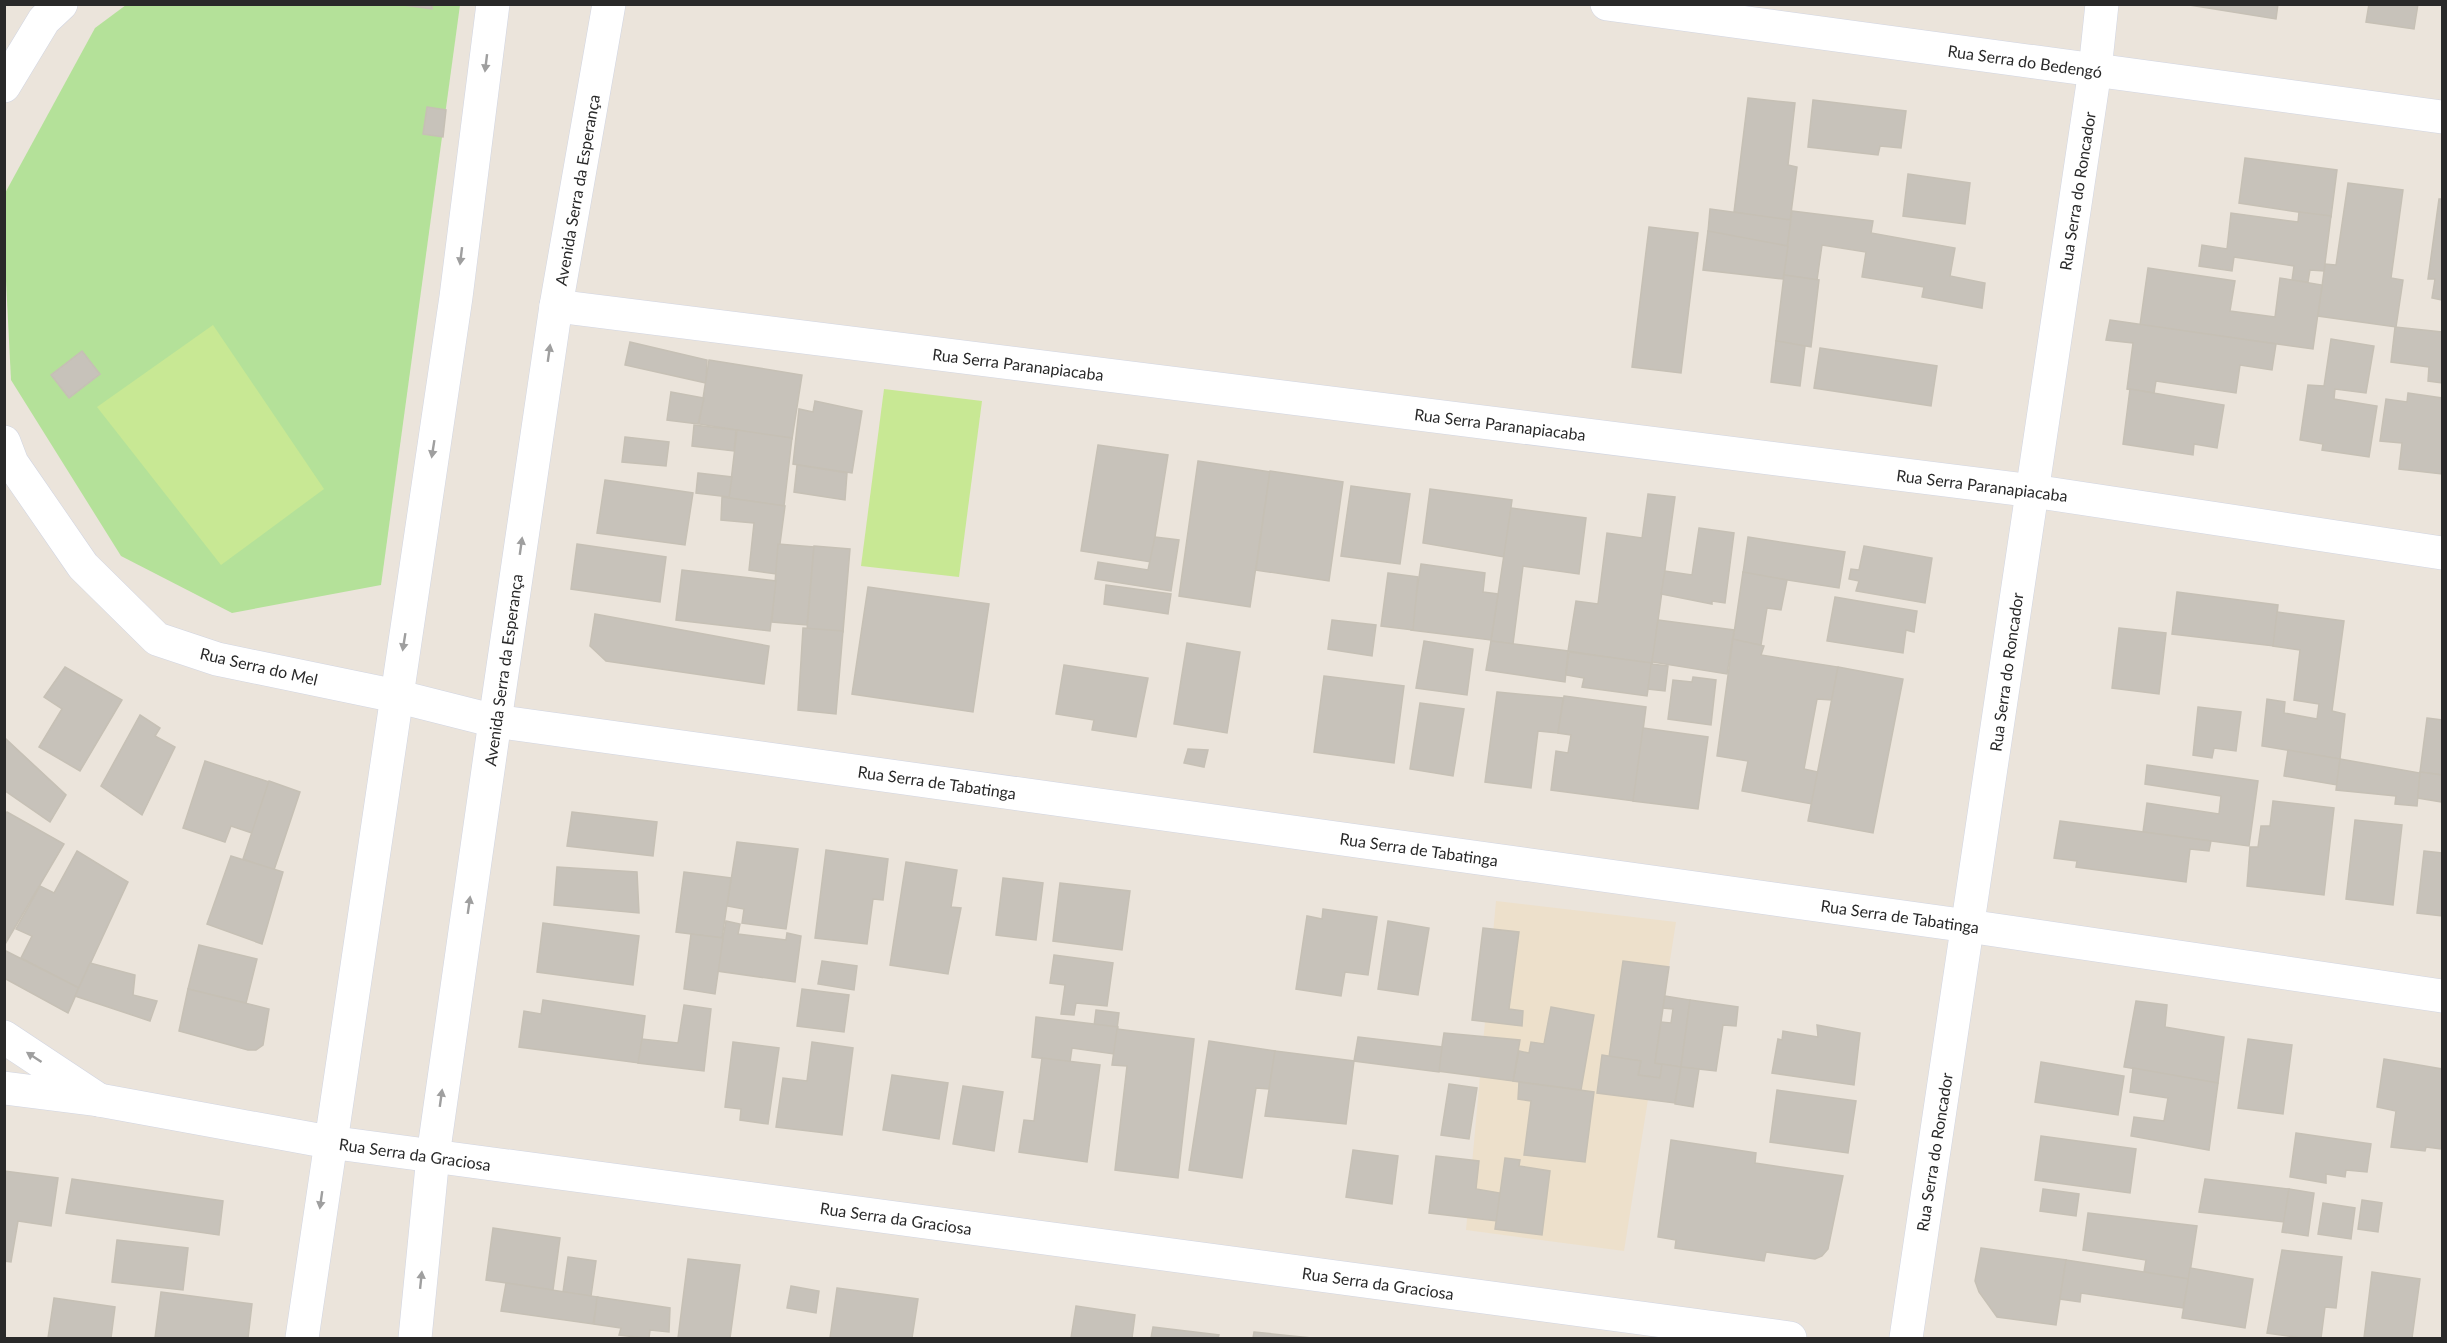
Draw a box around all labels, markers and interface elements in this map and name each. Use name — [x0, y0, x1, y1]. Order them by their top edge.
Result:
street label: Rua Serra do Bedengó — [1947, 41, 2103, 81]
one-way arrow — [481, 53, 491, 72]
street label: Avenida Serra da Esperança — [551, 93, 603, 287]
street label: Rua Serra do Roncador — [2055, 110, 2099, 272]
one-way arrow — [457, 247, 466, 266]
one-way arrow — [545, 343, 554, 362]
street label: Rua Serra Paranapiacaba — [931, 344, 1105, 384]
street label: Rua Serra Paranapiacaba — [1413, 404, 1587, 444]
one-way arrow — [429, 440, 438, 459]
street label: Rua Serra Paranapiacaba — [1895, 465, 2069, 505]
one-way arrow — [517, 536, 526, 555]
street label: Avenida Serra da Esperança — [480, 573, 526, 767]
street label: Rua Serra do Roncador — [1985, 591, 2027, 753]
one-way arrow — [400, 632, 409, 651]
street label: Rua Serra do Mel — [198, 643, 320, 689]
street label: Rua Serra de Tabatinga — [857, 761, 1017, 803]
street label: Rua Serra de Tabatinga — [1339, 828, 1499, 870]
street label: Rua Serra de Tabatinga — [1820, 895, 1980, 937]
one-way arrow — [464, 896, 473, 915]
one-way arrow — [27, 1051, 43, 1063]
street label: Rua Serra do Roncador — [1912, 1071, 1956, 1233]
one-way arrow — [436, 1089, 445, 1108]
street label: Rua Serra da Graciosa — [338, 1134, 492, 1174]
one-way arrow — [317, 1191, 326, 1210]
street label: Rua Serra da Graciosa — [819, 1198, 973, 1238]
street label: Rua Serra da Graciosa — [1301, 1263, 1455, 1303]
one-way arrow — [416, 1271, 425, 1290]

